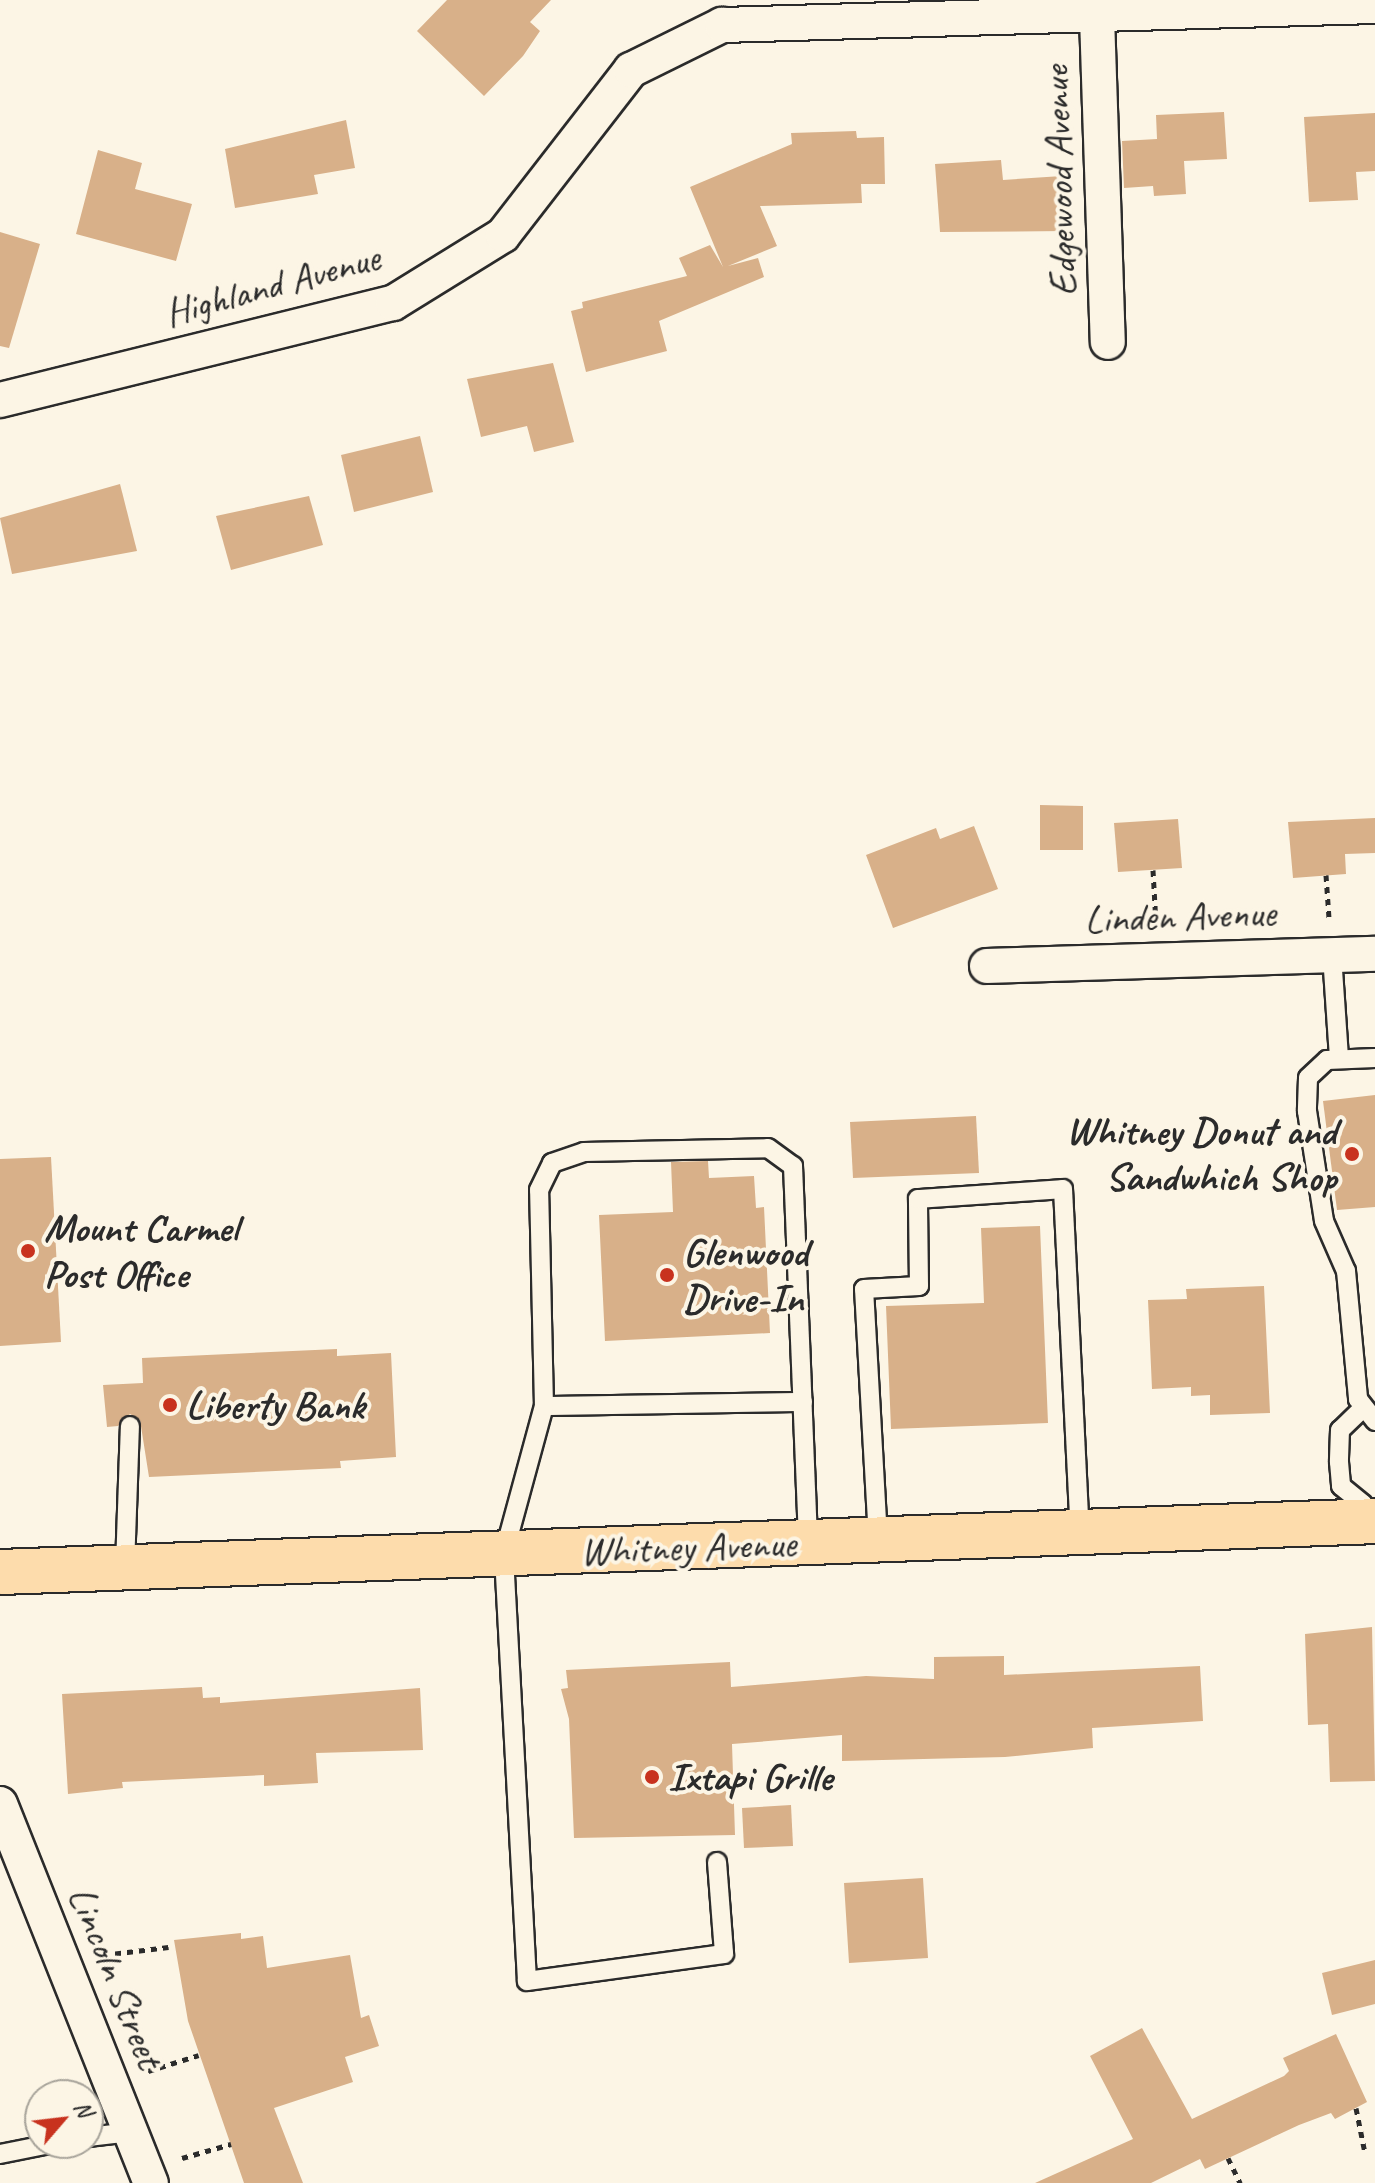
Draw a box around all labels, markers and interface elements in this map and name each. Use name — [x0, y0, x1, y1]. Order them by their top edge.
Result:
street label: Edgewood Avenue — [1031, 65, 1087, 297]
street label: Highland Avenue — [159, 233, 385, 337]
street label: Linden Avenue — [1084, 889, 1276, 943]
place label: Whitney Donut and Sandwhich Shop — [1064, 1107, 1336, 1201]
marker: Whitney Donut and Sandwhich Shop — [1343, 1145, 1361, 1163]
place label: Mount Carmel Post Office — [44, 1204, 240, 1298]
place label: Glenwood Drive-In — [683, 1228, 808, 1322]
marker: Mount Carmel Post Office — [19, 1242, 37, 1260]
marker: Glenwood Drive-In — [658, 1266, 676, 1284]
place label: Liberty Bank — [186, 1381, 365, 1429]
marker: Liberty Bank — [161, 1396, 179, 1414]
street label: Whitney Avenue — [579, 1519, 797, 1575]
place label: Ixtapi Grille — [668, 1753, 832, 1801]
marker: Ixtapi Grille — [643, 1768, 661, 1786]
street label: Lincoln Street — [58, 1879, 174, 2075]
north arrow — [24, 2079, 104, 2159]
text: N — [68, 2096, 99, 2121]

